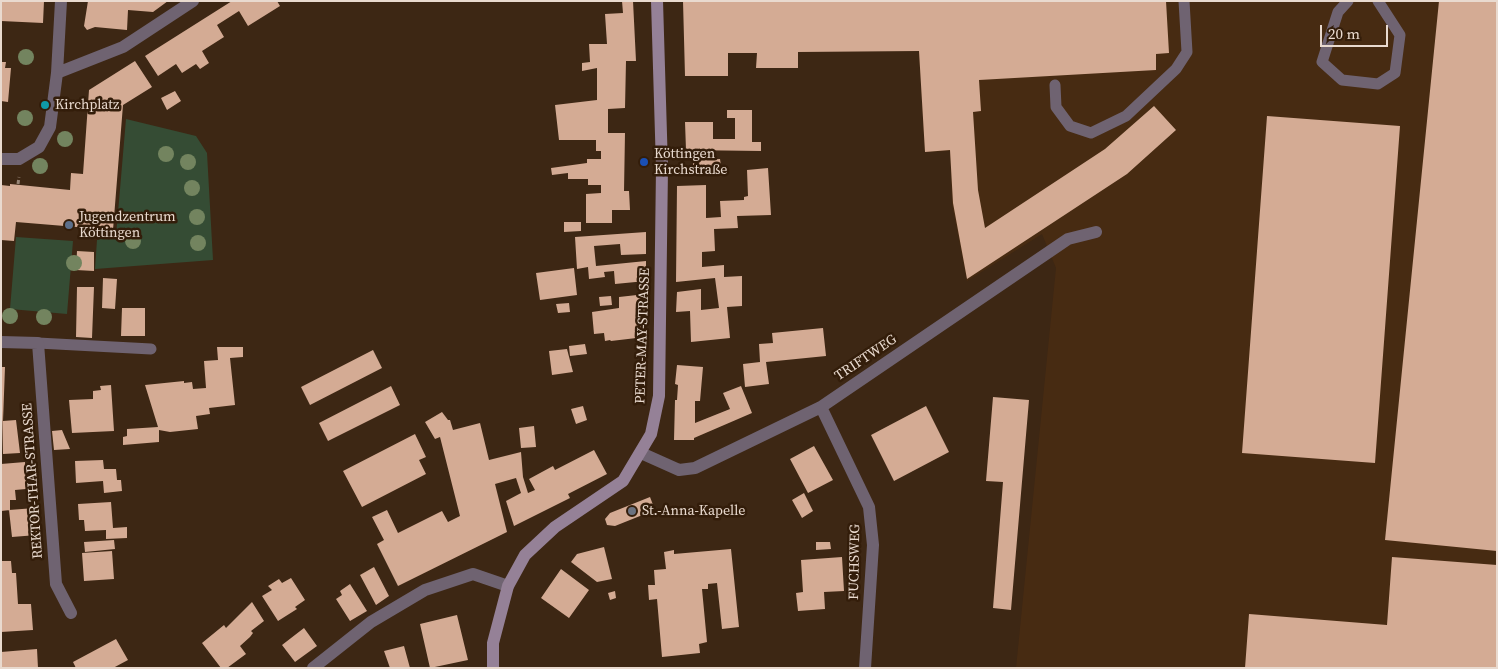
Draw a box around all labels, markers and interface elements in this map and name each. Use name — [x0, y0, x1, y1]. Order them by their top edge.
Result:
scale bar — [1323, 15, 1390, 47]
text: 20 m — [1328, 23, 1360, 44]
place label: Kirchplatz — [55, 97, 119, 113]
marker: Kirchplatz — [39, 99, 51, 111]
place label: Köttingen Kirchstraße — [654, 146, 727, 178]
marker: Köttingen Kirchstraße — [638, 156, 650, 168]
place label: Jugendzentrum Köttingen — [79, 209, 176, 242]
marker: Jugendzentrum Köttingen — [63, 219, 75, 231]
street label: PETER-MAY-STRASSE — [632, 268, 654, 404]
street label: TRIFTWEG — [832, 331, 900, 385]
street label: REKTOR-THAR-STRASSE — [19, 403, 47, 559]
place label: St.-Anna-Kapelle — [642, 503, 745, 519]
marker: St.-Anna-Kapelle — [626, 505, 638, 517]
street label: FUCHSWEG — [846, 524, 864, 600]

